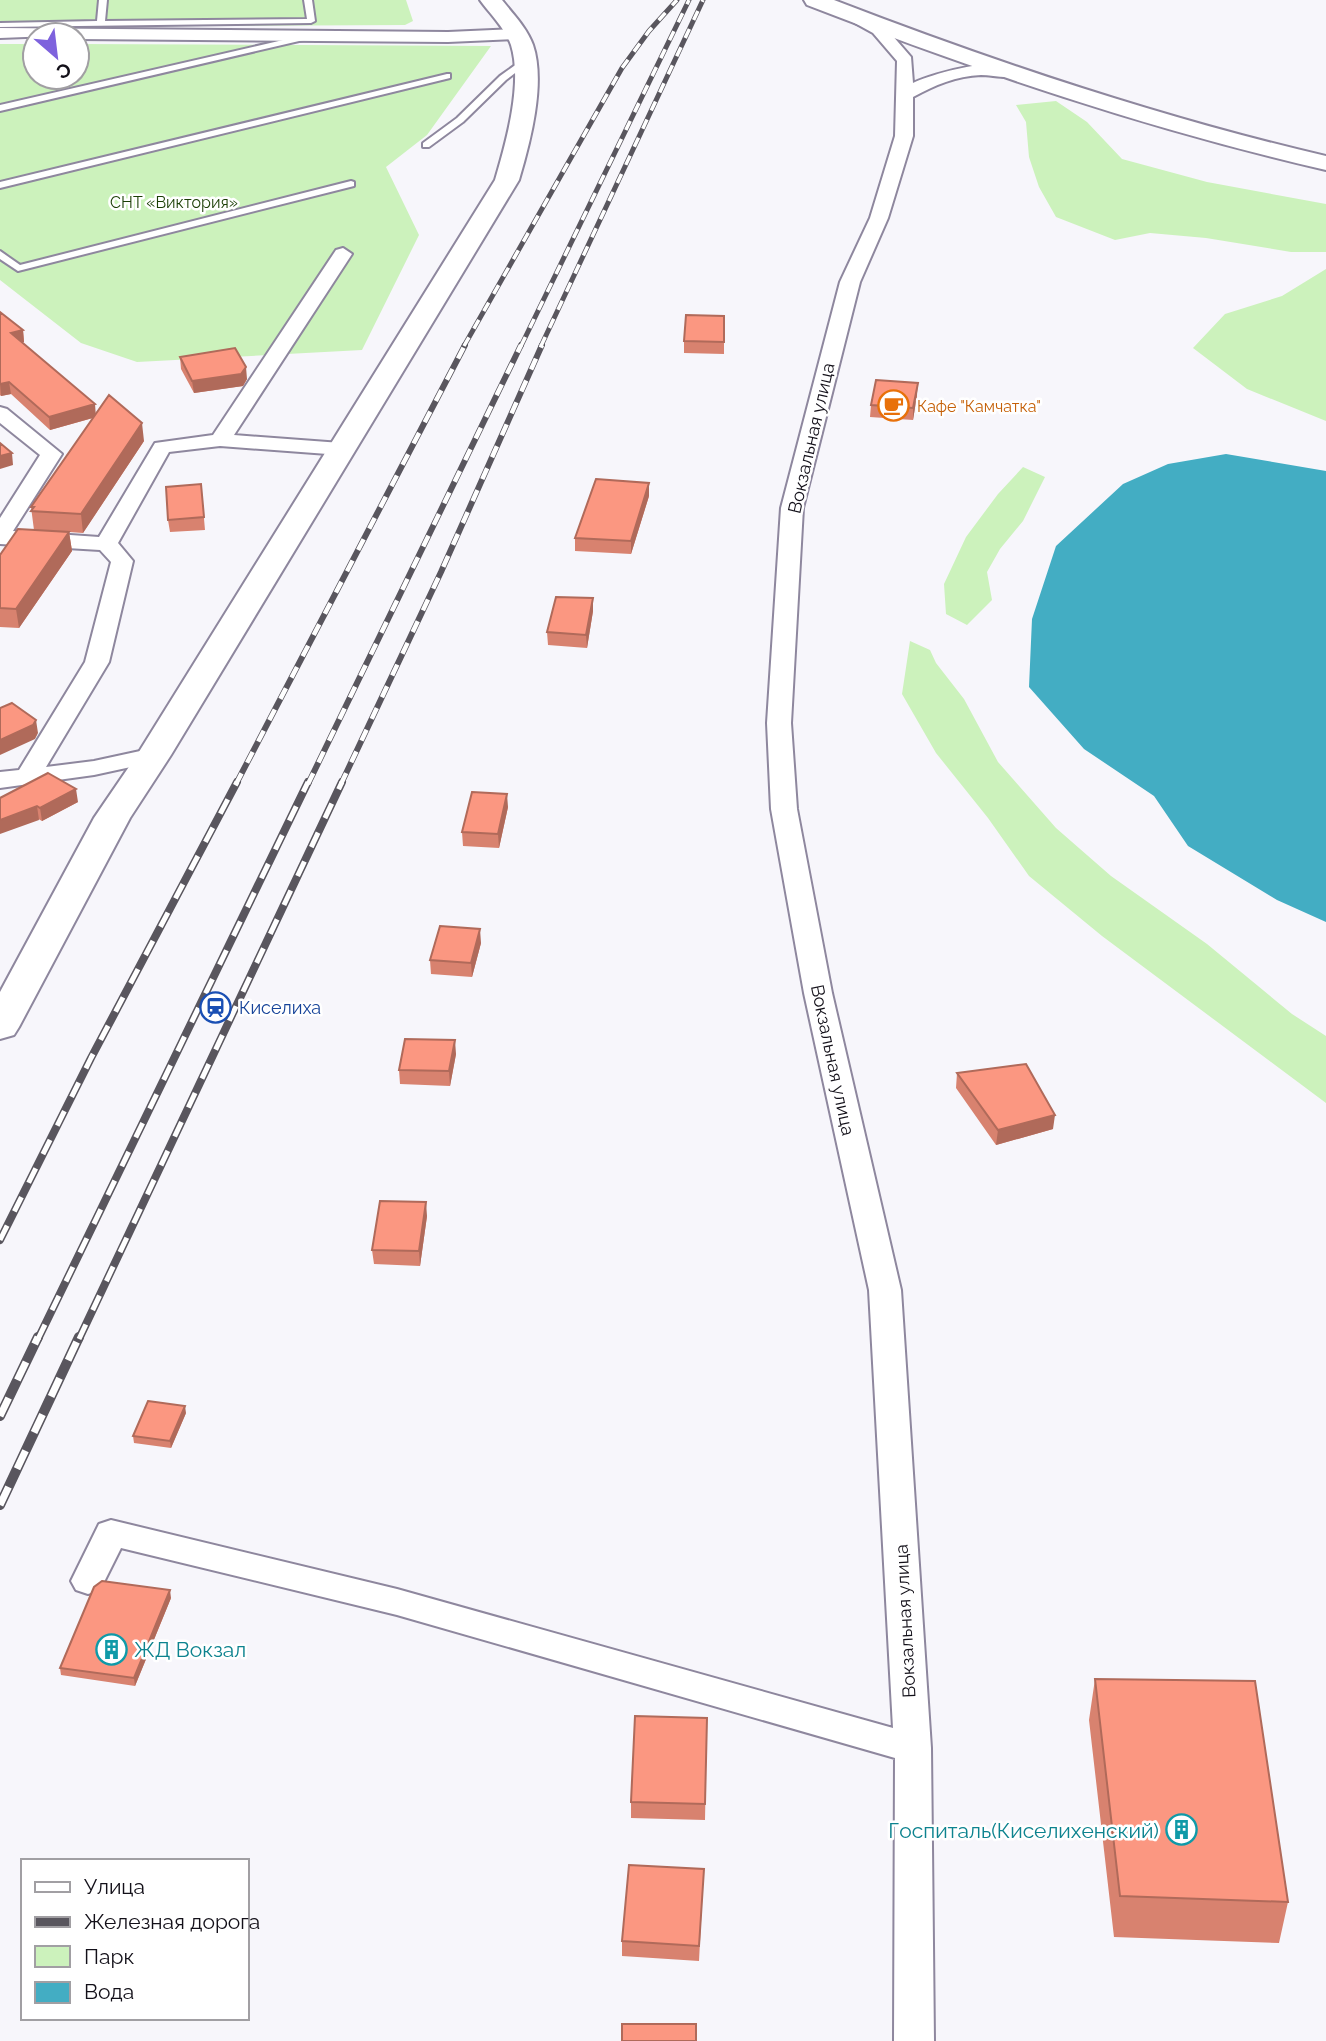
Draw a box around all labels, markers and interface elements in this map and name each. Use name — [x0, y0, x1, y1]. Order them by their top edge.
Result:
north arrow — [21, 21, 91, 91]
text: С — [53, 58, 75, 84]
park label: СНТ «Виктория» — [110, 193, 238, 212]
street label: Вокзальная улица — [783, 361, 839, 515]
cafe icon: Кафе "Камчатка" — [877, 389, 911, 423]
place label: Кафе "Камчатка" — [917, 397, 1041, 416]
street label: Вокзальная улица — [807, 983, 859, 1137]
station icon: Киселиха — [199, 990, 233, 1024]
place label: Киселиха — [239, 997, 321, 1018]
street label: Вокзальная улица — [890, 1544, 920, 1698]
building icon: ЖД Вокзал — [94, 1632, 128, 1666]
place label: ЖД Вокзал — [134, 1637, 246, 1662]
building icon: Госпиталь(Киселихенский) — [1165, 1813, 1199, 1847]
place label: Госпиталь(Киселихенский) — [888, 1818, 1159, 1843]
legend — [21, 1859, 248, 2020]
text: Улица — [84, 1874, 145, 1899]
text: Железная дорога — [84, 1909, 260, 1934]
text: Парк — [84, 1944, 134, 1969]
text: Вода — [84, 1979, 134, 2004]

